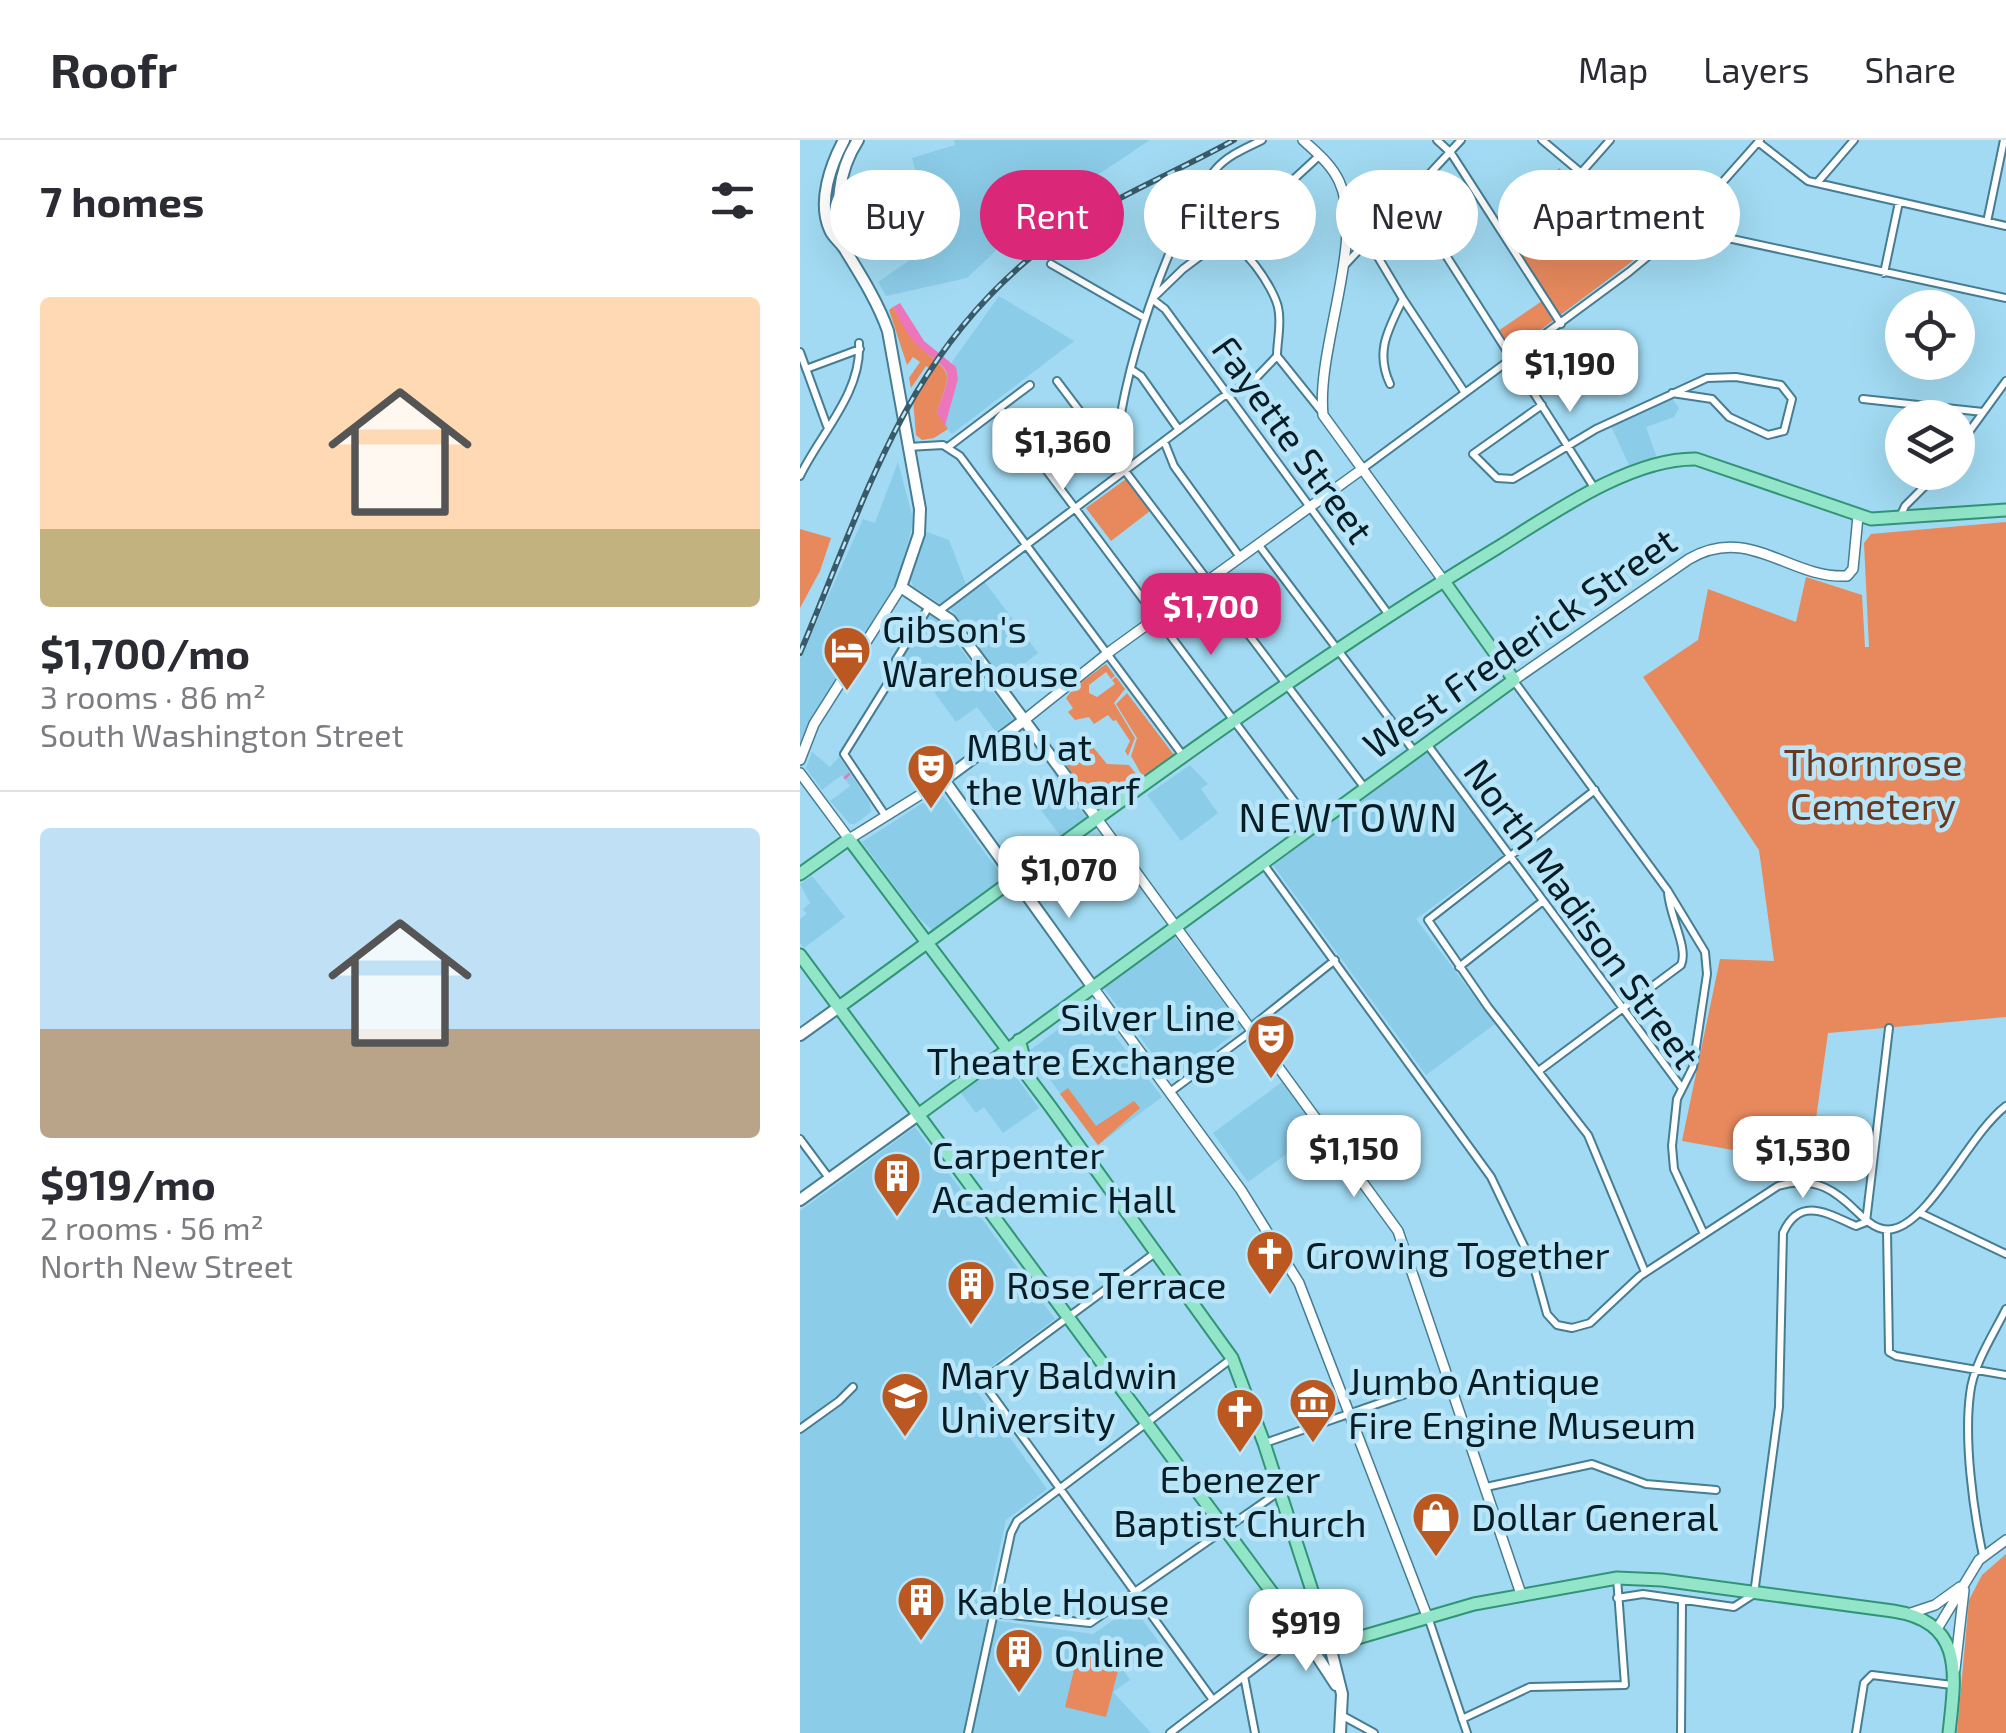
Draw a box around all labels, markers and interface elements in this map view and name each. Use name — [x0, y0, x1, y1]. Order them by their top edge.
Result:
text: Roofr — [50, 40, 177, 98]
text: Map — [1578, 48, 1648, 90]
text: Layers — [1703, 48, 1809, 90]
text: Share — [1864, 48, 1956, 90]
chip: Buy — [830, 170, 960, 260]
chip: Rent — [980, 170, 1124, 260]
chip: Filters — [1144, 170, 1316, 260]
chip: New — [1336, 170, 1478, 260]
chip: Apartment — [1498, 170, 1740, 260]
icon: filters — [705, 173, 760, 228]
text: 7 homes — [40, 175, 204, 225]
map controls — [1885, 290, 1975, 490]
button: locate — [1885, 290, 1975, 380]
street label: Fayette Street — [1204, 327, 1384, 551]
pin: $1,190 — [1489, 330, 1651, 415]
text: $1,190 — [1524, 343, 1616, 381]
icon: home — [310, 362, 490, 542]
button: layers — [1885, 400, 1975, 490]
pin: $1,360 — [982, 408, 1144, 493]
text: $1,360 — [1014, 421, 1112, 459]
street label: West Frederick Street — [1354, 517, 1684, 767]
pin: $1,700 — [1130, 573, 1292, 658]
text: $1,700 — [1163, 586, 1259, 624]
place label: Gibson's Warehouse — [882, 605, 1079, 695]
hotel icon: Gibson's Warehouse — [821, 624, 873, 692]
text: $1,700/mo — [40, 627, 250, 677]
text: 3 rooms · 86 m² — [40, 677, 266, 715]
text: South Washington Street — [40, 715, 404, 753]
place label: MBU at the Wharf — [966, 723, 1141, 813]
park label: Thornrose Cemetery — [1783, 738, 1963, 828]
theatre icon: MBU at the Wharf — [905, 742, 957, 810]
street label: North Madison Street — [1455, 749, 1711, 1077]
district label: NEWTOWN — [1238, 792, 1460, 840]
pin: $1,070 — [988, 836, 1150, 921]
text: $1,070 — [1020, 849, 1118, 887]
icon: home — [310, 893, 490, 1073]
place label: Silver Line Theatre Exchange — [926, 993, 1236, 1083]
theatre icon: Silver Line Theatre Exchange — [1245, 1012, 1297, 1080]
pin: $1,150 — [1273, 1115, 1435, 1200]
pin: $1,530 — [1722, 1116, 1884, 1201]
text: $1,150 — [1309, 1128, 1399, 1166]
text: $1,530 — [1755, 1129, 1851, 1167]
place label: Carpenter Academic Hall — [932, 1131, 1176, 1221]
building icon: Carpenter Academic Hall — [871, 1150, 923, 1218]
text: $919/mo — [40, 1158, 216, 1208]
text: 2 rooms · 56 m² — [40, 1208, 264, 1246]
church icon: Growing Together — [1244, 1228, 1296, 1296]
place label: Growing Together — [1305, 1231, 1610, 1277]
text: North New Street — [40, 1246, 293, 1284]
building icon: Rose Terrace — [945, 1258, 997, 1326]
place label: Rose Terrace — [1006, 1261, 1226, 1307]
place label: Mary Baldwin University — [940, 1351, 1177, 1441]
place label: Jumbo Antique Fire Engine Museum — [1348, 1357, 1696, 1447]
school or university icon: Mary Baldwin University — [879, 1370, 931, 1438]
museum icon: Jumbo Antique Fire Engine Museum — [1287, 1376, 1339, 1444]
church icon: Ebenezer Baptist Church — [1214, 1386, 1266, 1454]
place label: Ebenezer Baptist Church — [1113, 1455, 1367, 1545]
shop icon: Dollar General — [1410, 1490, 1462, 1558]
place label: Dollar General — [1471, 1493, 1718, 1539]
building icon: Kable House — [895, 1574, 947, 1642]
place label: Kable House — [956, 1577, 1170, 1623]
pin: $919 — [1247, 1589, 1365, 1674]
text: $919 — [1271, 1602, 1341, 1640]
building icon: Online — [993, 1626, 1045, 1694]
place label: Online — [1054, 1629, 1165, 1675]

